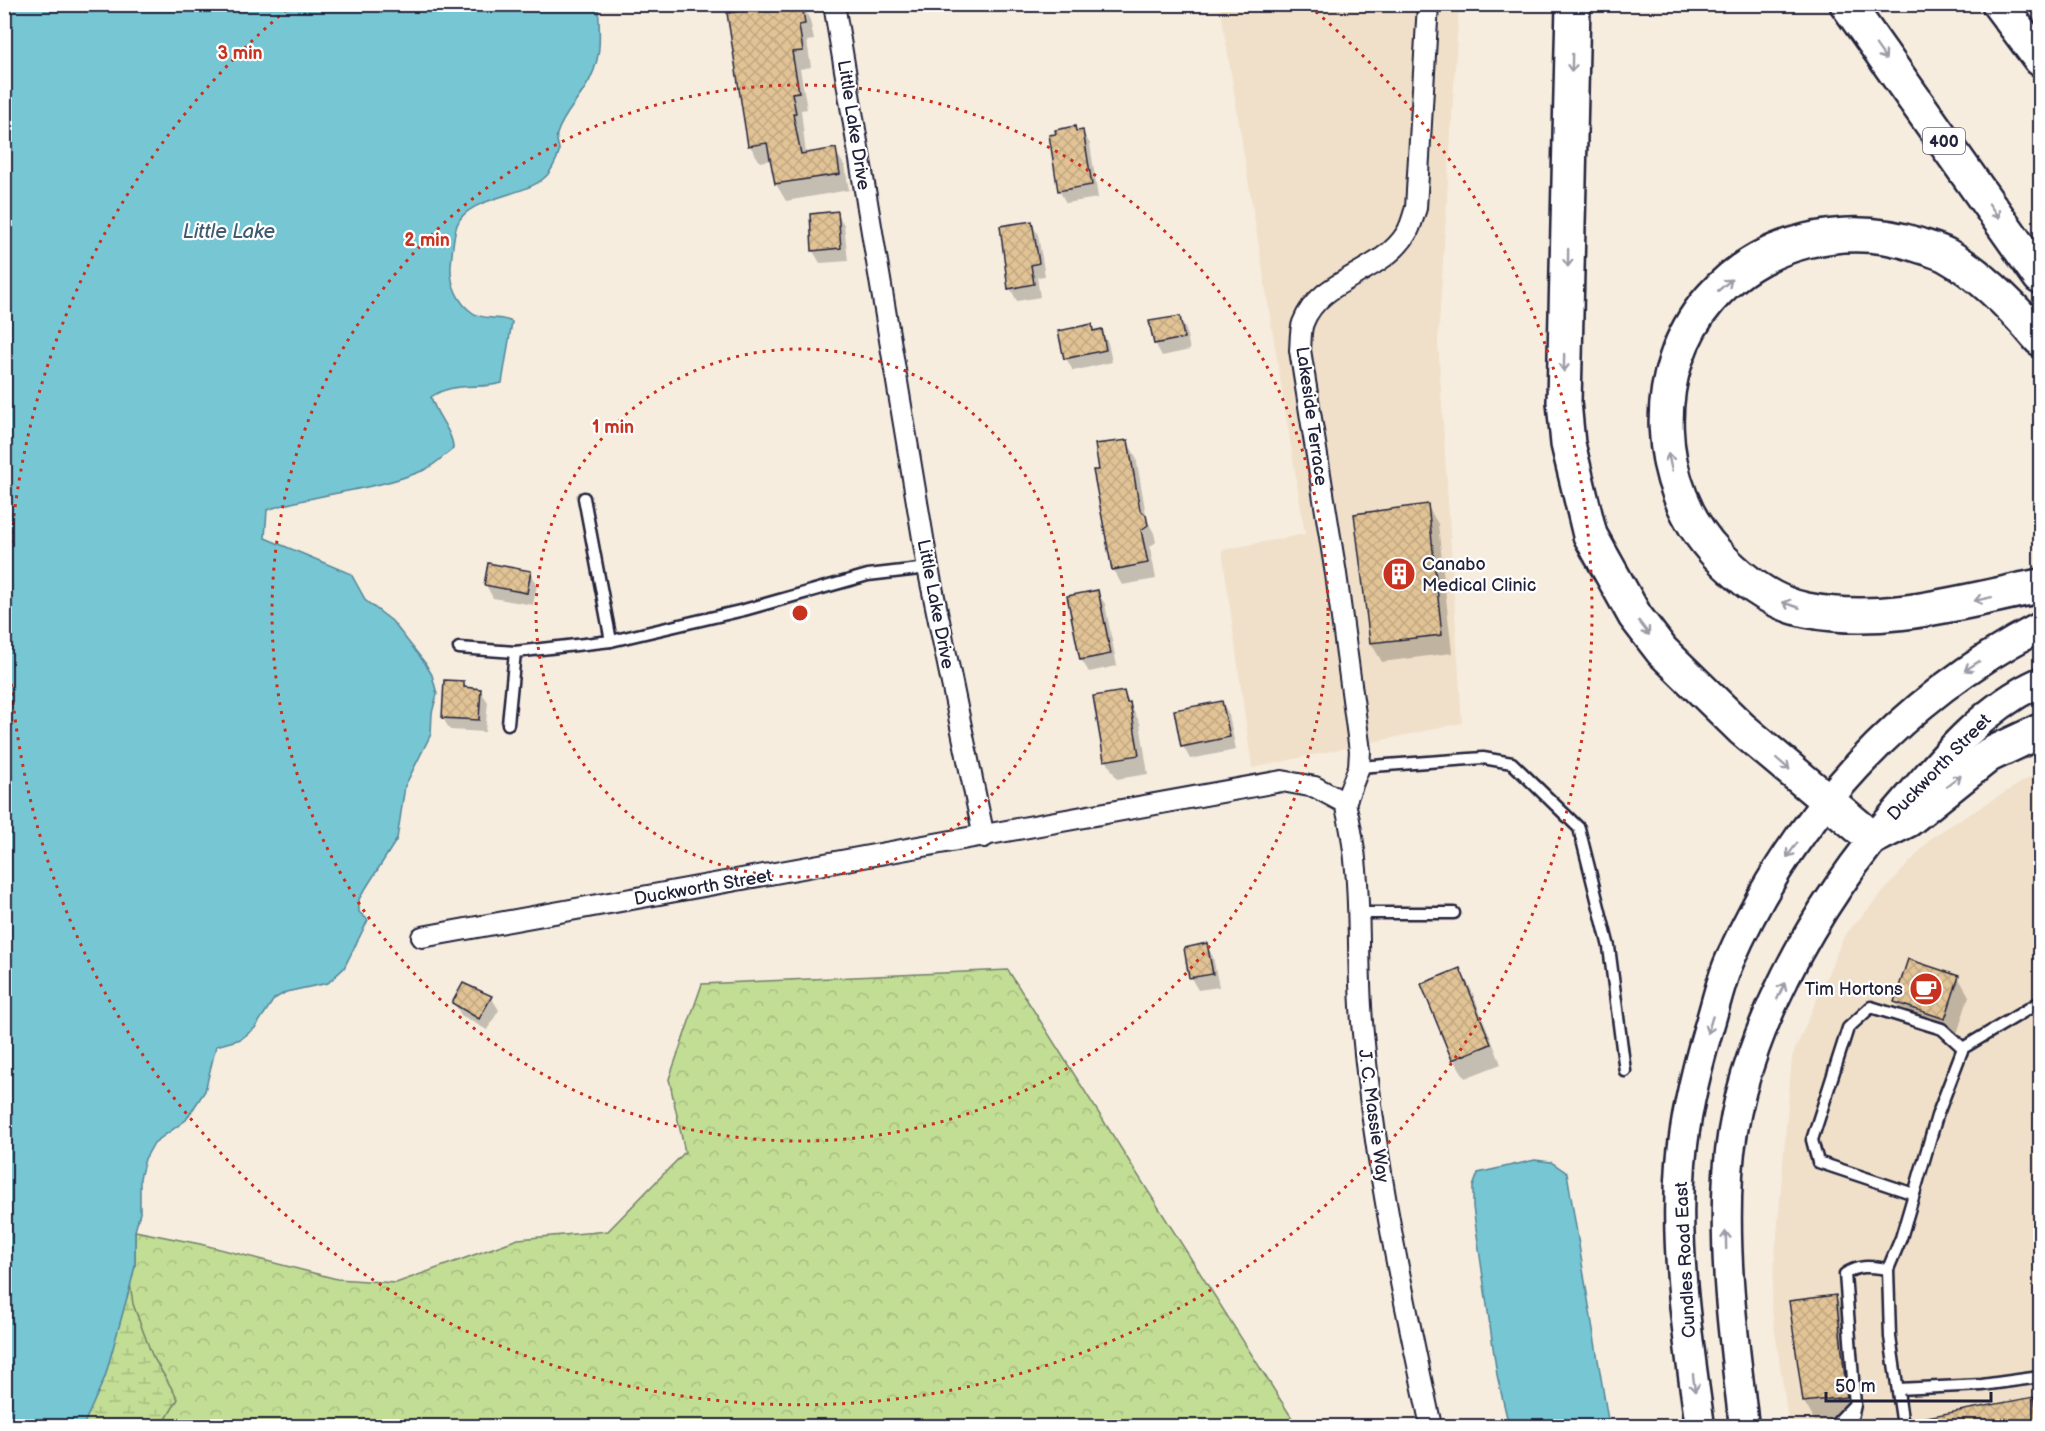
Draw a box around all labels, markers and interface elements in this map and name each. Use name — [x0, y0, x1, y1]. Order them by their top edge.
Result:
text: 3 min — [217, 43, 263, 64]
one-way arrow — [1875, 44, 1887, 60]
one-way arrow — [1566, 52, 1577, 72]
street label: Little Lake Drive — [833, 59, 874, 192]
road number: 400 — [1923, 128, 1965, 154]
one-way arrow — [1987, 203, 2000, 219]
water label: Little Lake — [183, 220, 276, 244]
text: 2 min — [404, 230, 450, 251]
one-way arrow — [1562, 247, 1574, 267]
one-way arrow — [1717, 278, 1733, 291]
street label: Lakeside Terrace — [1291, 345, 1332, 487]
one-way arrow — [1559, 352, 1570, 372]
text: 1 min — [592, 417, 634, 438]
one-way arrow — [1664, 453, 1676, 472]
street label: Little Lake Drive — [913, 538, 958, 671]
place label: Canabo Medical Clinic — [1422, 554, 1536, 596]
building icon: Canabo Medical Clinic — [1381, 556, 1417, 592]
one-way arrow — [1974, 594, 1994, 605]
one-way arrow — [1782, 598, 1801, 609]
centre of rings — [790, 603, 810, 623]
one-way arrow — [1638, 620, 1651, 636]
one-way arrow — [1964, 661, 1981, 673]
street label: Duckworth Street — [1883, 709, 1996, 825]
one-way arrow — [1776, 757, 1791, 771]
one-way arrow — [1946, 775, 1962, 787]
one-way arrow — [1786, 841, 1798, 857]
street label: Duckworth Street — [632, 865, 774, 910]
cafe icon: Tim Hortons — [1908, 971, 1944, 1007]
place label: Tim Hortons — [1805, 979, 1903, 1000]
one-way arrow — [1775, 982, 1787, 1000]
one-way arrow — [1704, 1015, 1715, 1034]
street label: J. C. Massie Way — [1354, 1048, 1393, 1185]
street label: Cundles Road East — [1671, 1181, 1700, 1339]
one-way arrow — [1721, 1231, 1732, 1251]
scale bar — [1826, 1365, 1991, 1403]
one-way arrow — [1689, 1372, 1700, 1392]
text: 50 m — [1835, 1376, 1876, 1397]

